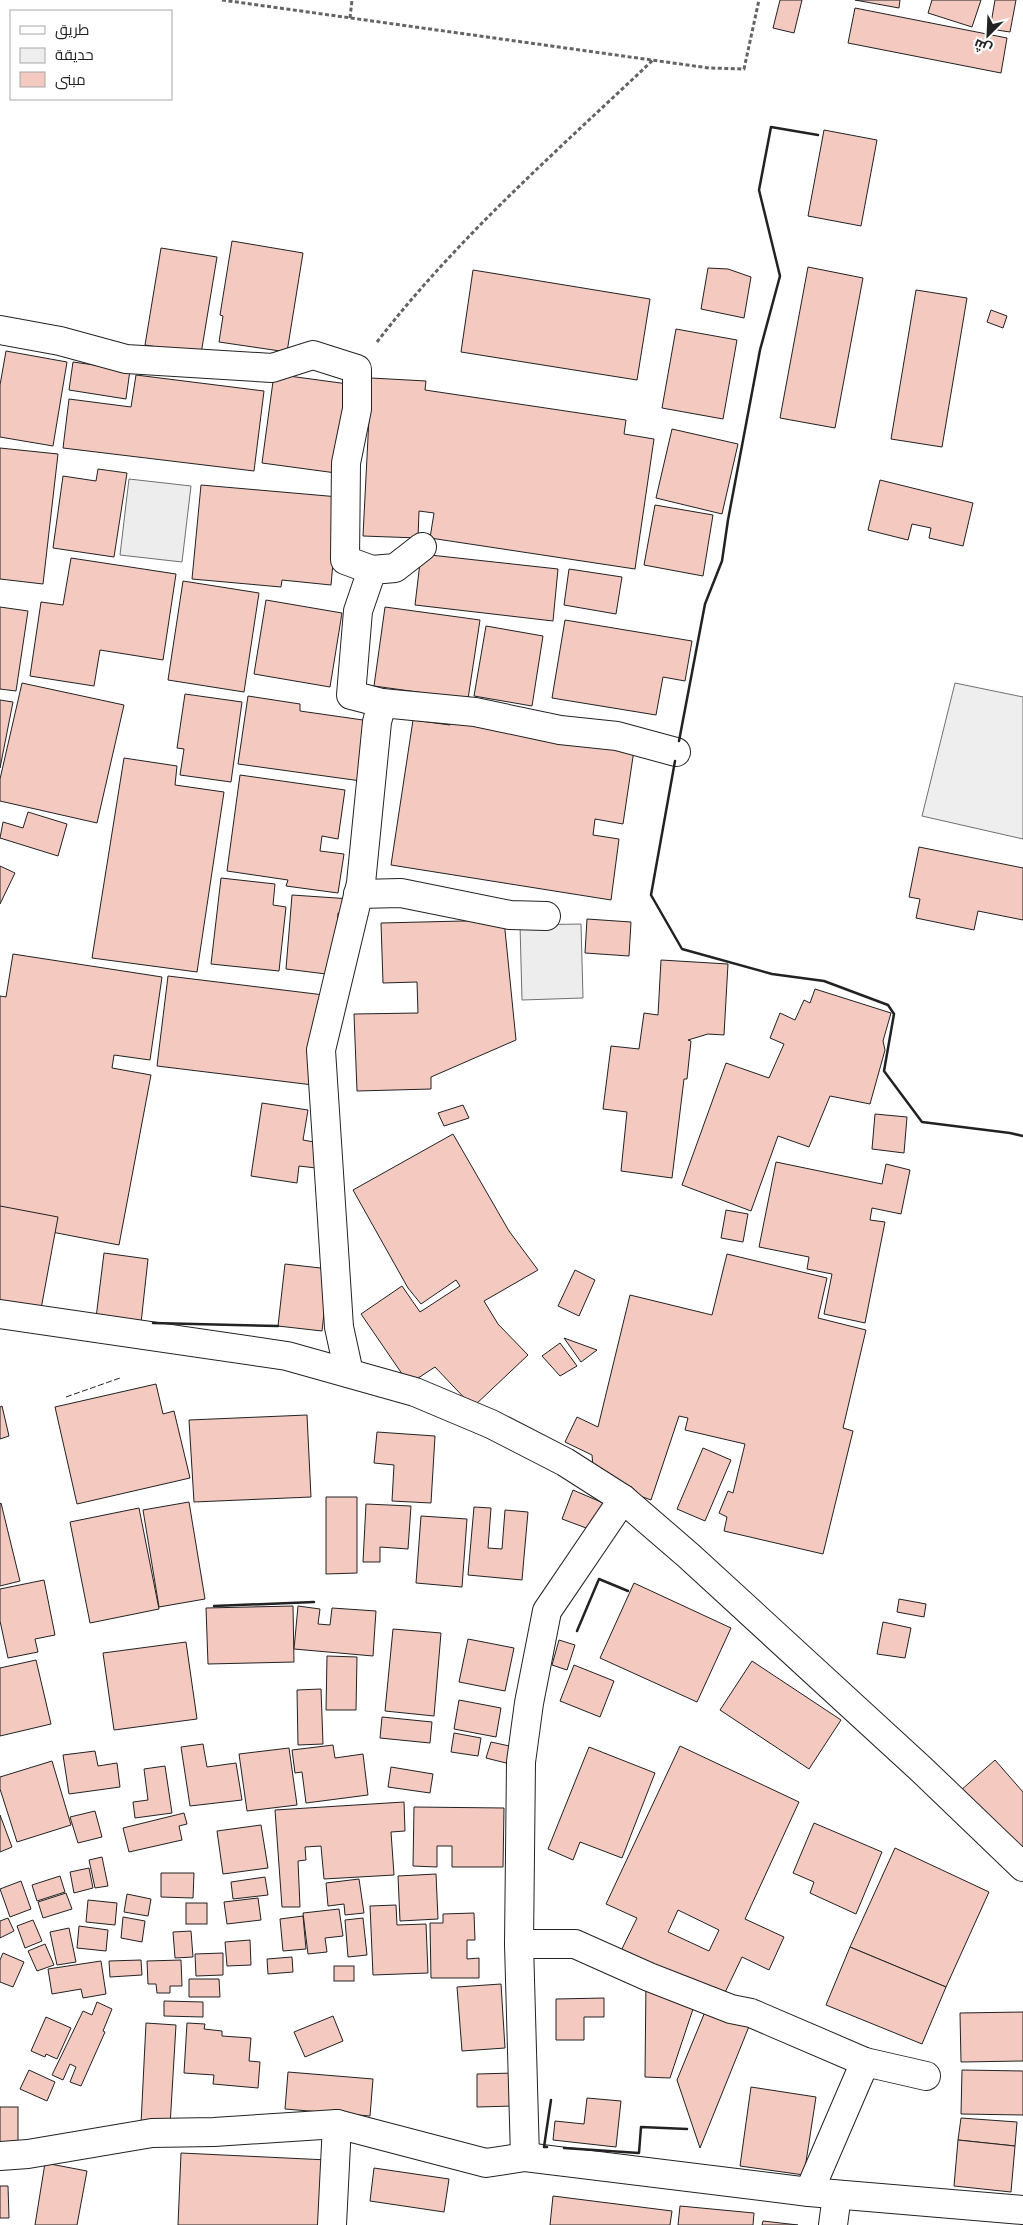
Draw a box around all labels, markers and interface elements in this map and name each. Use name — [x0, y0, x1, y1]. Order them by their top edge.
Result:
legend — [10, 10, 172, 100]
north arrow — [963, 10, 1013, 60]
text: طريق — [55, 20, 89, 40]
text: ش — [971, 35, 995, 59]
text: حديقة — [55, 45, 94, 63]
text: مبنى — [55, 70, 86, 90]

